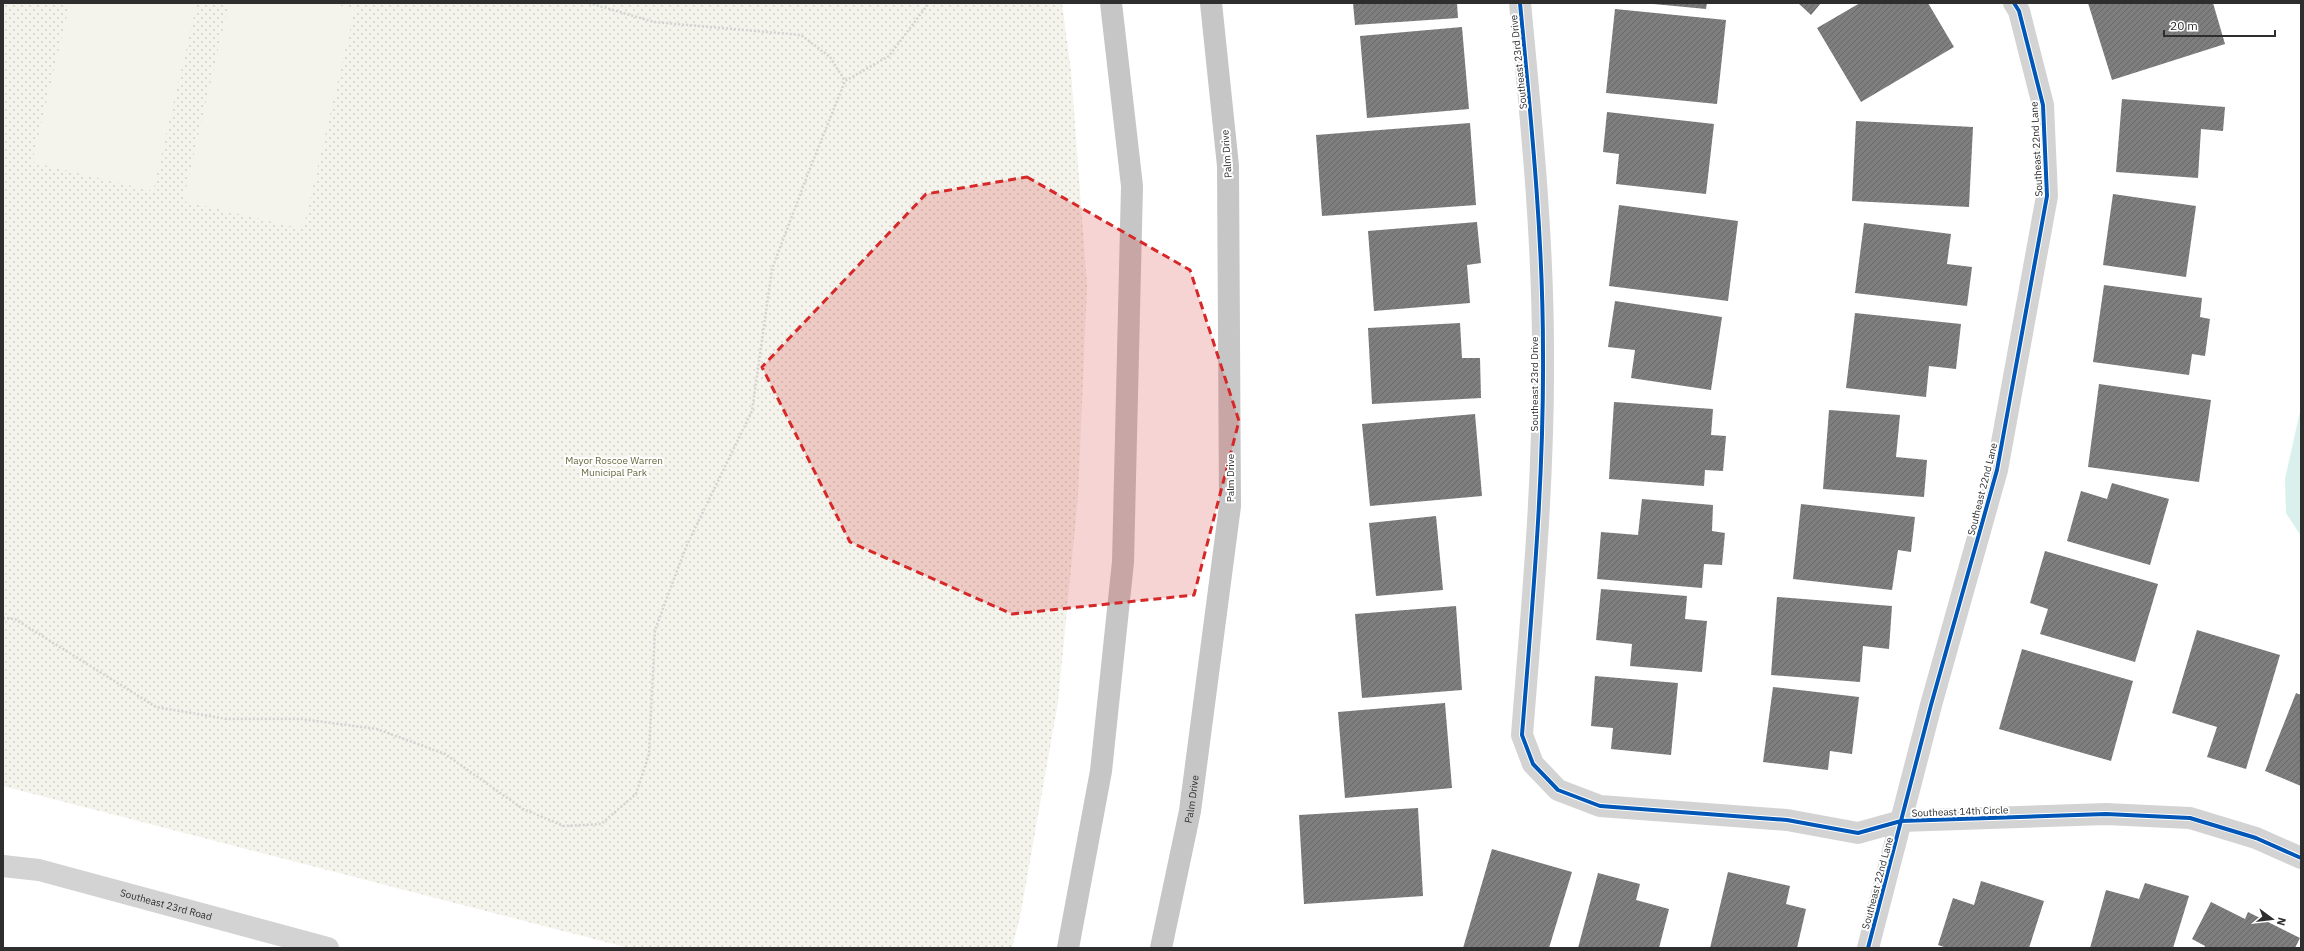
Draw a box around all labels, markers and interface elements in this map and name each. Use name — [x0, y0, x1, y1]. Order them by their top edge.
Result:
scale bar — [2164, 12, 2275, 38]
street label: Southeast 23rd Drive — [1507, 14, 1530, 110]
text: 20 m — [2170, 18, 2198, 33]
street label: Southeast 22nd Lane — [2027, 101, 2045, 197]
street label: Palm Drive — [1218, 129, 1235, 179]
street label: Southeast 23rd Drive — [1528, 336, 1541, 431]
street label: Southeast 22nd Lane — [1965, 441, 2000, 537]
street label: Palm Drive — [1224, 453, 1237, 502]
park label: Mayor Roscoe Warren Municipal Park — [565, 454, 663, 479]
street label: Palm Drive — [1182, 774, 1202, 824]
street label: Southeast 14th Circle — [1911, 803, 2009, 820]
street label: Southeast 22nd Lane — [1859, 835, 1896, 931]
street label: Southeast 23rd Road — [119, 886, 213, 923]
north arrow — [2252, 899, 2292, 939]
text: N — [2274, 916, 2289, 927]

